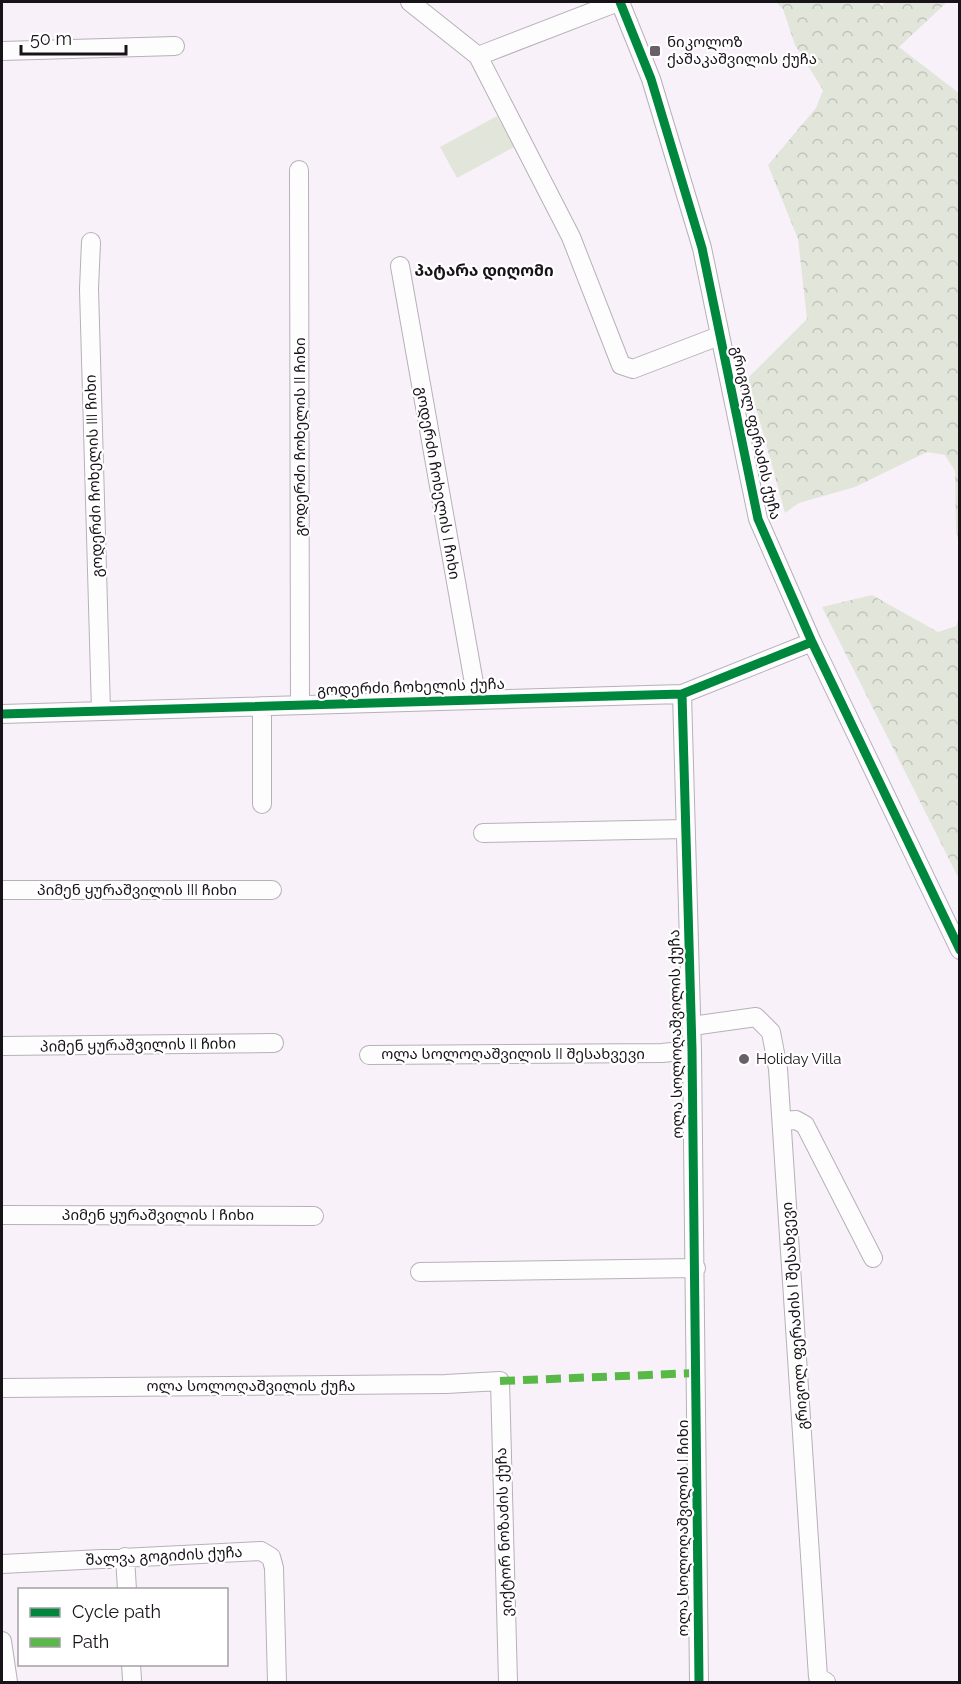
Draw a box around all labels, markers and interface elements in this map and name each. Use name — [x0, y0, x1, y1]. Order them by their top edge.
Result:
scale bar — [21, 18, 126, 56]
text: 50 m — [30, 28, 72, 49]
place label: ნიკოლოზ ქაშაკაშვილის ქუჩა — [667, 33, 817, 68]
marker: ნიკოლოზ ქაშაკაშვილის ქუჩა — [648, 44, 662, 58]
district label: პატარა დიღომი — [414, 261, 554, 281]
street label: გოდერძი ჩოხელის II ჩიხი — [291, 337, 309, 537]
street label: გრიგოლ ფერაძის ქუჩა — [727, 344, 785, 522]
street label: გოდერძი ჩოხელის III ჩიხი — [81, 374, 107, 578]
street label: გოდერძი ჩოხელის I ჩიხი — [412, 385, 464, 581]
street label: გოდერძი ჩოხელის ქუჩა — [317, 675, 505, 699]
street label: პიმენ ყურაშვილის III ჩიხი — [37, 881, 237, 899]
street label: ოლა სოლოღაშვილის ქუჩა — [665, 929, 687, 1139]
street label: პიმენ ყურაშვილის II ჩიხი — [40, 1034, 236, 1056]
street label: ოლა სოლოღაშვილის II შესახვევი — [381, 1045, 645, 1063]
place label: Holiday Villa — [756, 1050, 841, 1068]
marker: Holiday Villa — [737, 1052, 751, 1066]
street label: გრიგოლ ფერაძის I შესახვევი — [778, 1201, 812, 1431]
street label: პიმენ ყურაშვილის I ჩიხი — [62, 1206, 254, 1224]
street label: ოლა სოლოღაშვილის ქუჩა — [146, 1377, 356, 1395]
street label: ოლა სოლოღაშვილის I ჩიხი — [674, 1420, 692, 1636]
street label: ვიქტორ ნოზაძის ქუჩა — [492, 1447, 516, 1617]
street label: შალვა გოგიძის ქუჩა — [85, 1543, 243, 1569]
legend — [18, 1588, 228, 1666]
text: Cycle path — [72, 1601, 161, 1622]
text: Path — [72, 1631, 109, 1652]

